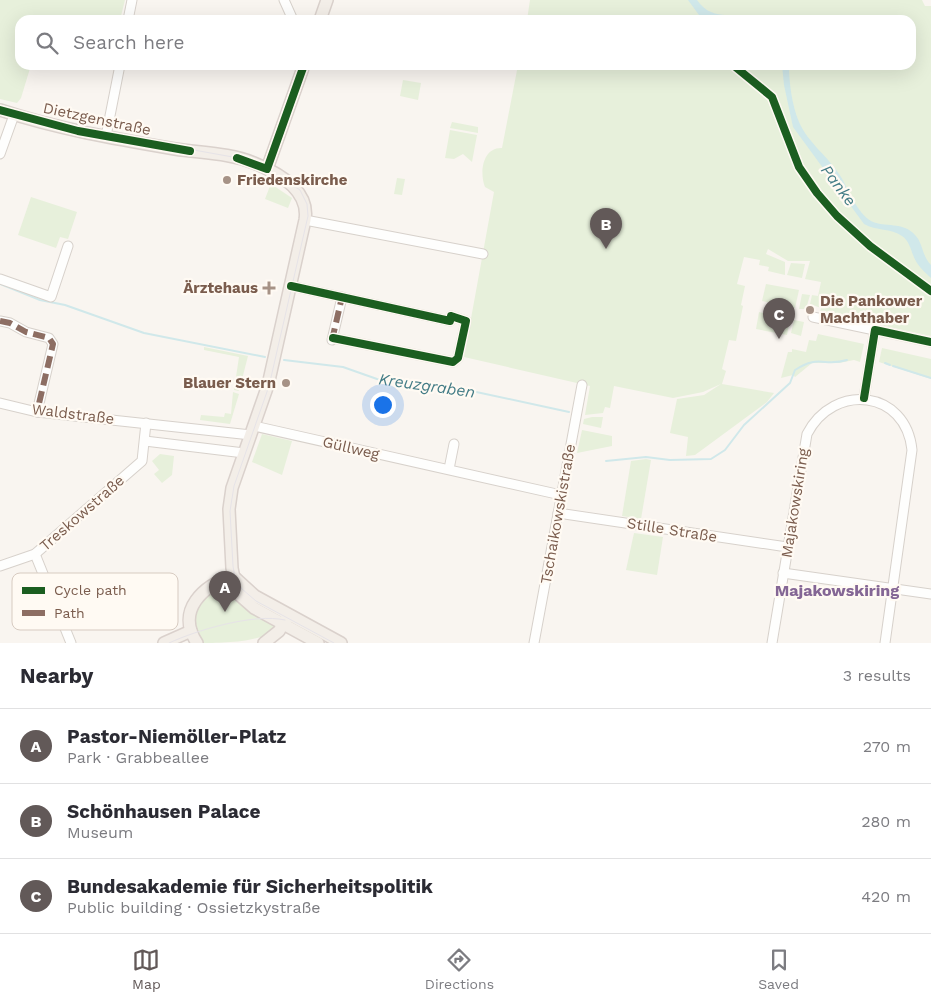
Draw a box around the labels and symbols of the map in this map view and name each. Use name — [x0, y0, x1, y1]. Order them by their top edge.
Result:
street label: Dietzgenstraße — [41, 99, 153, 139]
water label: Panke — [817, 161, 860, 210]
place label: Friedenskirche — [237, 171, 348, 189]
marker: Friedenskirche — [221, 174, 233, 186]
pin: B — [590, 208, 622, 249]
place label: Ärztehaus — [183, 279, 258, 297]
marker: Ärztehaus — [262, 281, 276, 295]
place label: Die Pankower Machthaber — [820, 292, 923, 327]
pin: C — [763, 298, 795, 339]
marker: Die Pankower Machthaber — [804, 304, 816, 316]
water label: Kreuzgraben — [377, 369, 476, 402]
place label: Blauer Stern — [183, 374, 276, 392]
marker: Blauer Stern — [280, 377, 292, 389]
your location — [370, 392, 396, 418]
street label: Waldstraße — [31, 400, 115, 428]
street label: Güllweg — [321, 433, 381, 463]
street label: Tschaikowskistraße — [537, 443, 579, 585]
street label: Majakowskiring — [777, 447, 813, 559]
street label: Treskowstraße — [36, 471, 128, 555]
street label: Stille Straße — [626, 514, 718, 546]
pin: A — [209, 571, 241, 612]
legend — [12, 573, 178, 630]
district label: Majakowskiring — [775, 581, 899, 600]
text: Cycle path — [54, 582, 127, 598]
text: Path — [54, 605, 85, 621]

